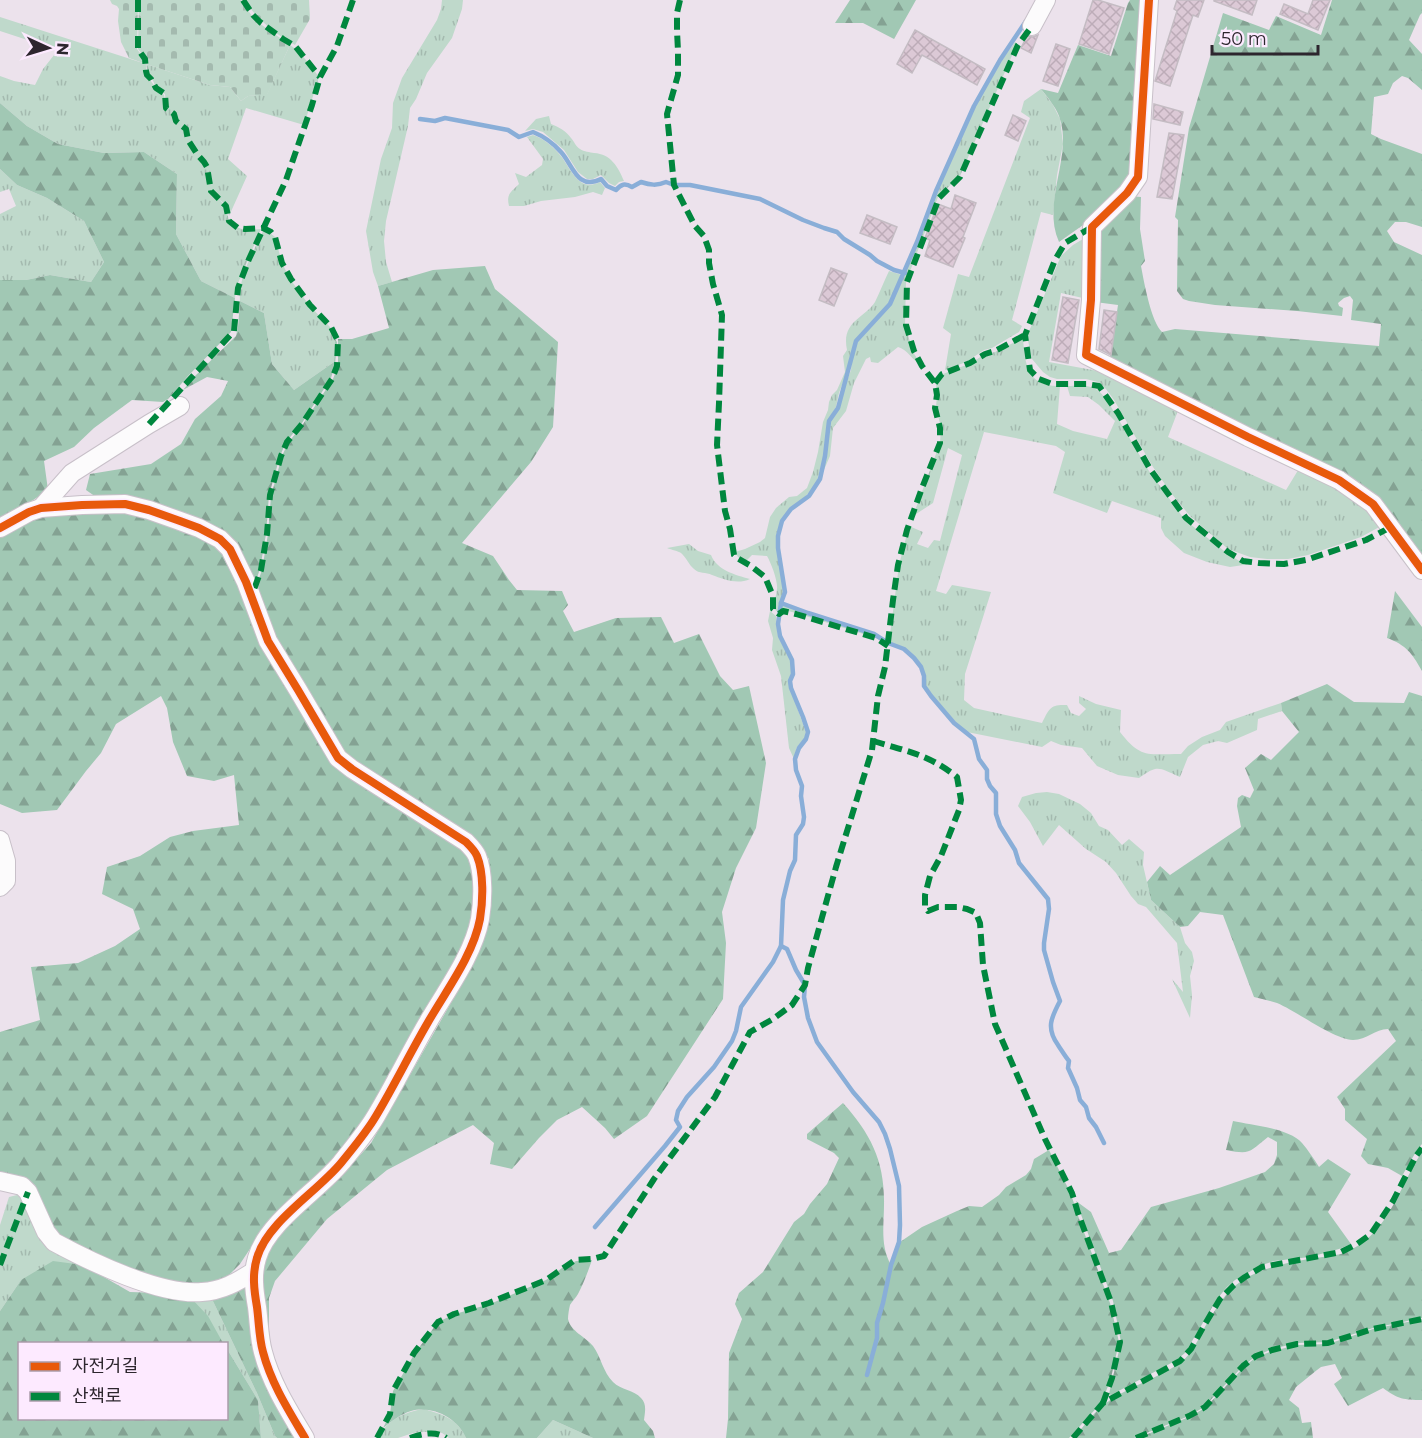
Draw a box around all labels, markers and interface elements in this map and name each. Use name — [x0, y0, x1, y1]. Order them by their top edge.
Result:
north arrow — [18, 18, 78, 78]
scale bar — [1212, 18, 1318, 56]
text: 50 m — [1221, 28, 1267, 50]
text: N — [53, 42, 72, 56]
legend — [18, 1342, 228, 1420]
text: 자전거길 — [72, 1355, 138, 1377]
text: 산책로 — [72, 1385, 122, 1407]

